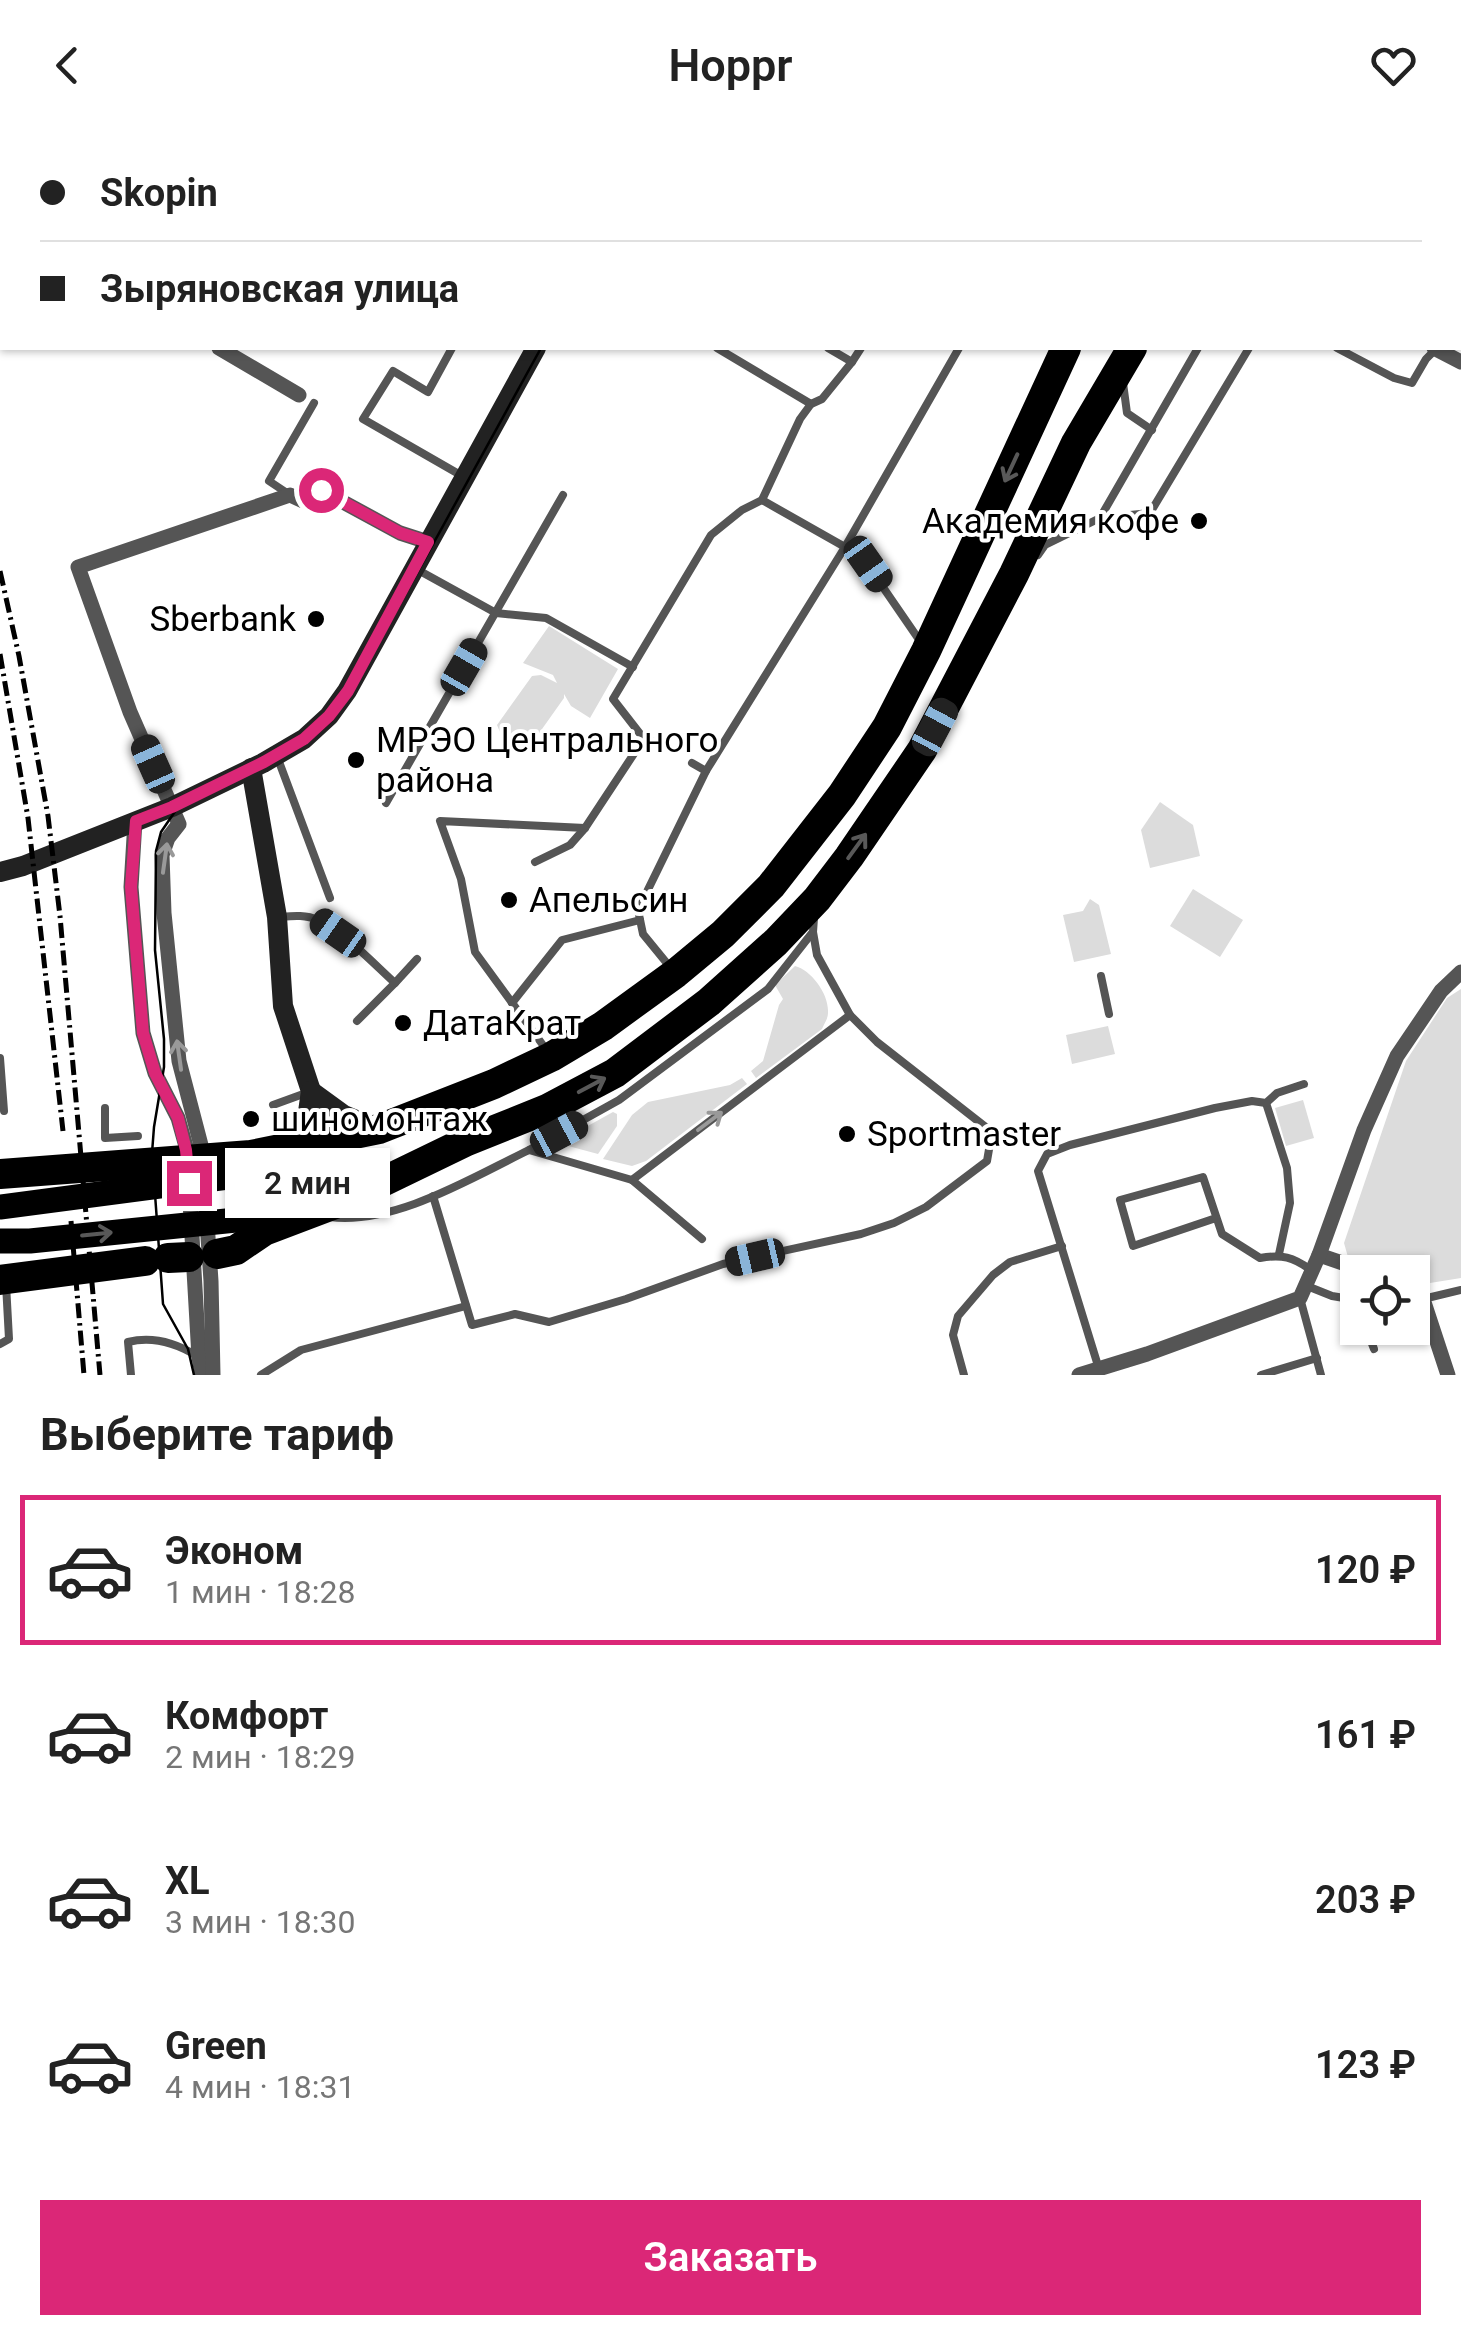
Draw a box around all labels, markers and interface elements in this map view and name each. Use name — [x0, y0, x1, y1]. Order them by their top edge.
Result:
icon: back — [40, 38, 95, 93]
icon: heart — [1366, 38, 1421, 93]
text: Hoppr — [668, 39, 793, 92]
text: Skopin — [100, 171, 218, 215]
text: Зыряновская улица — [100, 267, 459, 311]
one-way arrow — [1001, 452, 1019, 483]
route start — [299, 468, 344, 513]
place label: Академия кофе — [922, 501, 1179, 542]
marker: Академия кофе — [1188, 510, 1210, 532]
car — [839, 531, 897, 597]
place label: Sberbank — [149, 599, 296, 640]
marker: Sberbank — [305, 608, 327, 630]
car — [436, 634, 492, 700]
car — [908, 693, 962, 761]
place label: МРЭО Центрального района — [376, 720, 719, 801]
car — [127, 730, 179, 798]
marker: МРЭО Центрального района — [345, 749, 367, 771]
one-way arrow — [847, 833, 868, 860]
one-way arrow — [156, 842, 175, 875]
place label: Апельсин — [529, 880, 689, 921]
marker: Апельсин — [498, 889, 520, 911]
car — [305, 904, 371, 962]
place label: ДатаКрат — [423, 1003, 581, 1044]
marker: ДатаКрат — [392, 1012, 414, 1034]
one-way arrow — [169, 1039, 187, 1071]
one-way arrow — [576, 1075, 606, 1095]
place label: шиномонтаж — [271, 1099, 488, 1140]
car — [525, 1107, 593, 1161]
marker: шиномонтаж — [240, 1108, 262, 1130]
one-way arrow — [696, 1111, 723, 1132]
place label: Sportmaster — [867, 1114, 1061, 1155]
marker: Sportmaster — [836, 1123, 858, 1145]
callout: 2 мин — [224, 1148, 389, 1218]
route end — [167, 1161, 212, 1206]
text: 2 мин — [264, 1164, 351, 1202]
one-way arrow — [81, 1224, 113, 1243]
car — [722, 1236, 788, 1278]
map controls — [1340, 1255, 1430, 1345]
button: locate — [1340, 1255, 1430, 1345]
text: Выберите тариф — [40, 1408, 394, 1461]
icon: car — [45, 1525, 135, 1615]
text: Эконом — [165, 1529, 303, 1573]
text: 120 ₽ — [1315, 1548, 1416, 1592]
text: 1 мин · 18:28 — [165, 1573, 356, 1611]
icon: car — [45, 1690, 135, 1780]
text: Комфорт — [165, 1694, 328, 1738]
text: 161 ₽ — [1315, 1713, 1416, 1757]
text: 2 мин · 18:29 — [165, 1738, 356, 1776]
icon: car — [45, 1855, 135, 1945]
text: XL — [165, 1859, 210, 1903]
text: 203 ₽ — [1315, 1878, 1416, 1922]
text: 3 мин · 18:30 — [165, 1903, 356, 1941]
icon: car — [45, 2020, 135, 2110]
text: Green — [165, 2024, 267, 2068]
text: 123 ₽ — [1315, 2043, 1416, 2087]
text: 4 мин · 18:31 — [165, 2068, 356, 2106]
button: Заказать — [40, 2200, 1421, 2315]

